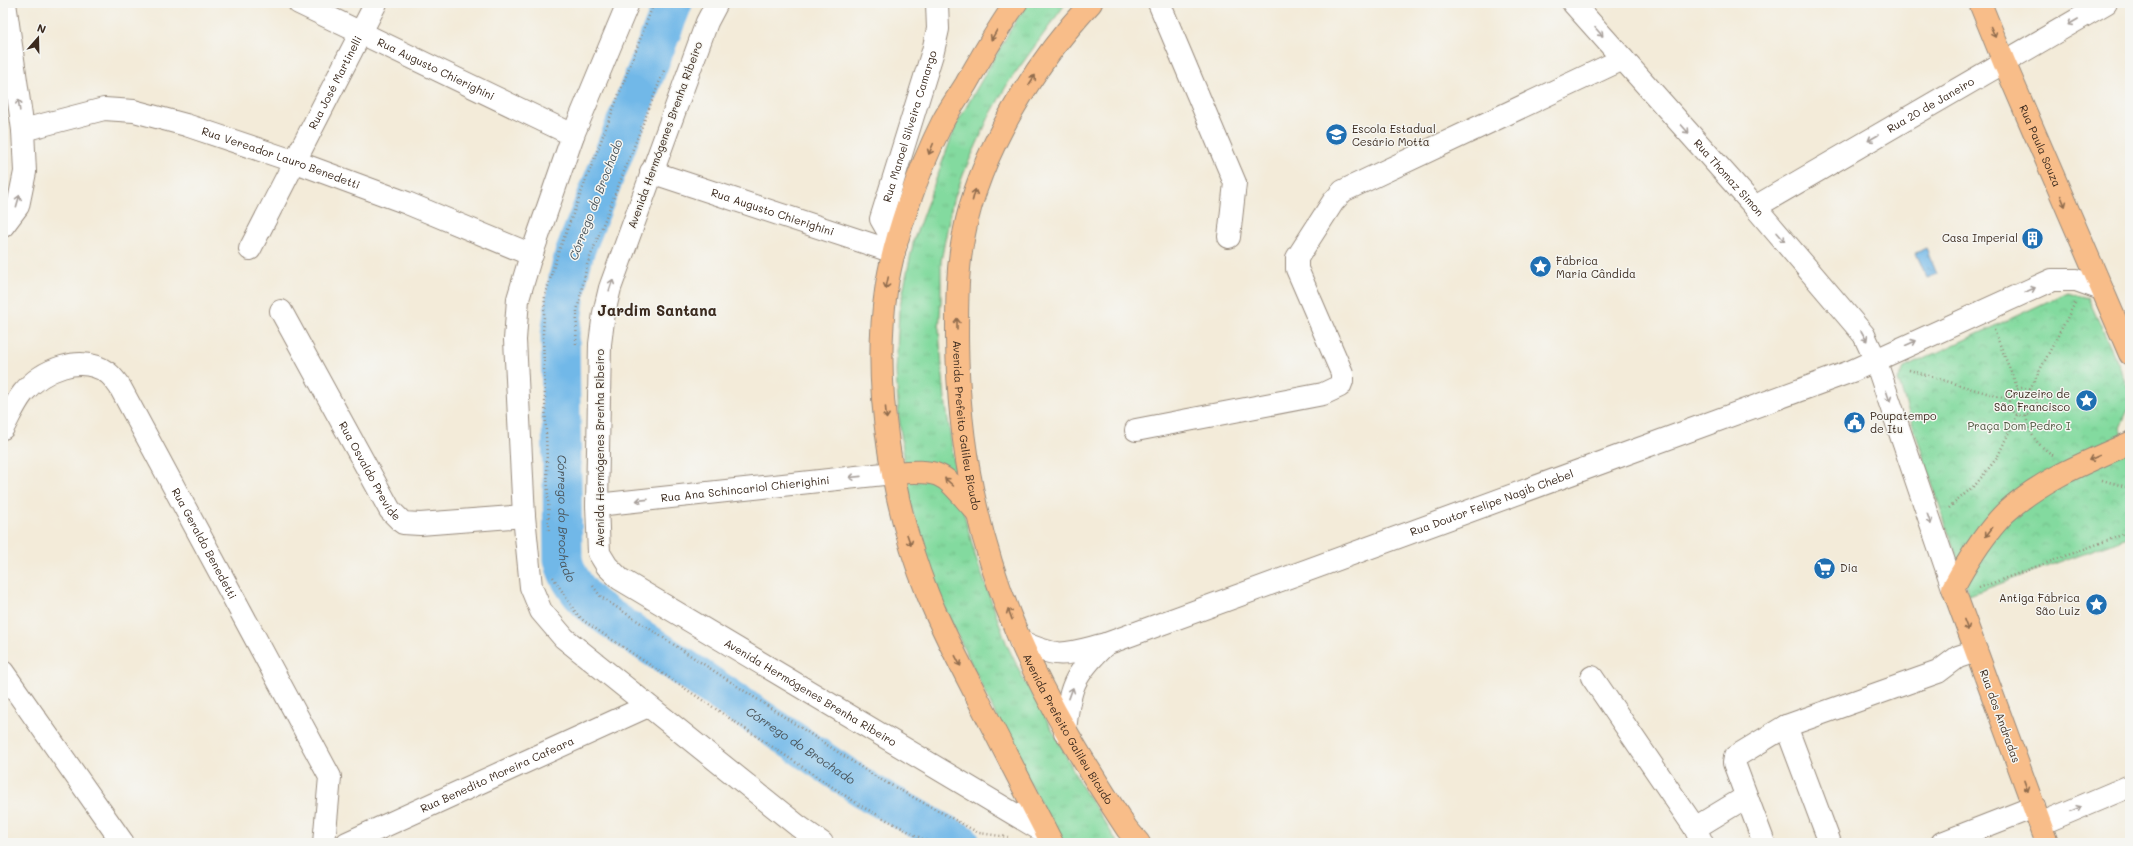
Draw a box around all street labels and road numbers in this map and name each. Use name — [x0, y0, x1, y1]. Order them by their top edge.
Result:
street label: Rua José Martinelli — [305, 33, 365, 132]
street label: Rua Augusto Chierighini — [375, 34, 497, 103]
street label: Avenida Hermógenes Brenha Ribeiro — [624, 39, 706, 230]
street label: Rua Manoel Silveira Camargo — [879, 48, 940, 204]
street label: Rua 20 de Janeiro — [1884, 73, 1977, 136]
street label: Rua Paula Souza — [2016, 102, 2065, 189]
street label: Rua Vereador Lauro Benedetti — [200, 123, 362, 192]
street label: Rua Thomaz Simon — [1691, 135, 1768, 219]
street label: Rua Augusto Chierighini — [709, 184, 836, 239]
street label: Avenida Prefeito Galileu Bicudo — [950, 340, 985, 512]
street label: Avenida Hermógenes Brenha Ribeiro — [592, 349, 607, 547]
street label: Rua Osvaldo Previde — [336, 418, 404, 524]
street label: Rua Doutor Felipe Nagib Chebel — [1408, 466, 1575, 539]
street label: Rua Ana Schincariol Chierighini — [660, 472, 830, 505]
street label: Rua Geraldo Benedetti — [169, 485, 241, 601]
street label: Avenida Hermógenes Brenha Ribeiro — [722, 635, 900, 750]
street label: Avenida Prefeito Galileu Bicudo — [1020, 651, 1117, 807]
street label: Rua dos Andradas — [1977, 667, 2024, 764]
street label: Rua Benedito Moreira Cafeara — [418, 733, 576, 816]

